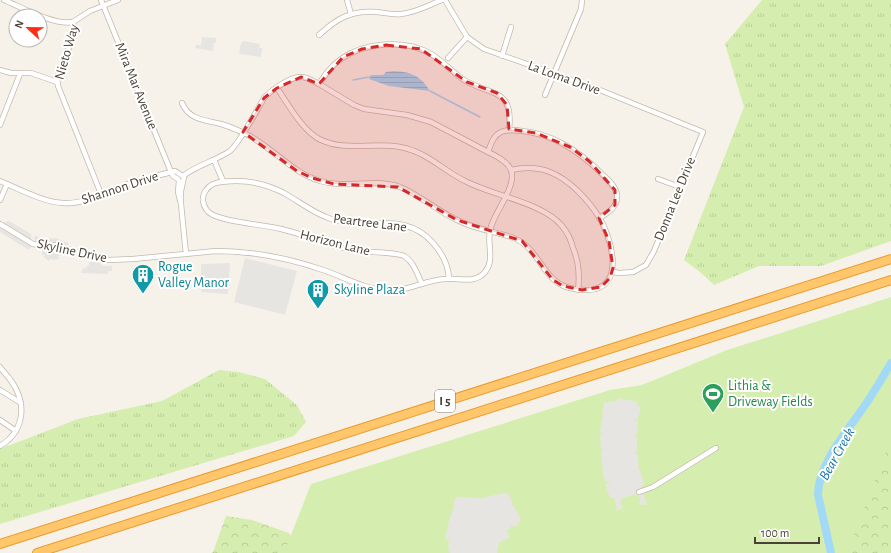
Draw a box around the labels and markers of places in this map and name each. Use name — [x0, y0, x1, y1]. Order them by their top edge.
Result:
place label: Rogue Valley Manor — [158, 260, 229, 290]
building icon: Rogue Valley Manor — [130, 262, 156, 295]
building icon: Skyline Plaza — [305, 277, 331, 310]
place label: Skyline Plaza — [334, 283, 406, 297]
place label: Lithia & Driveway Fields — [728, 379, 813, 409]
sports icon: Lithia & Driveway Fields — [700, 381, 726, 414]

